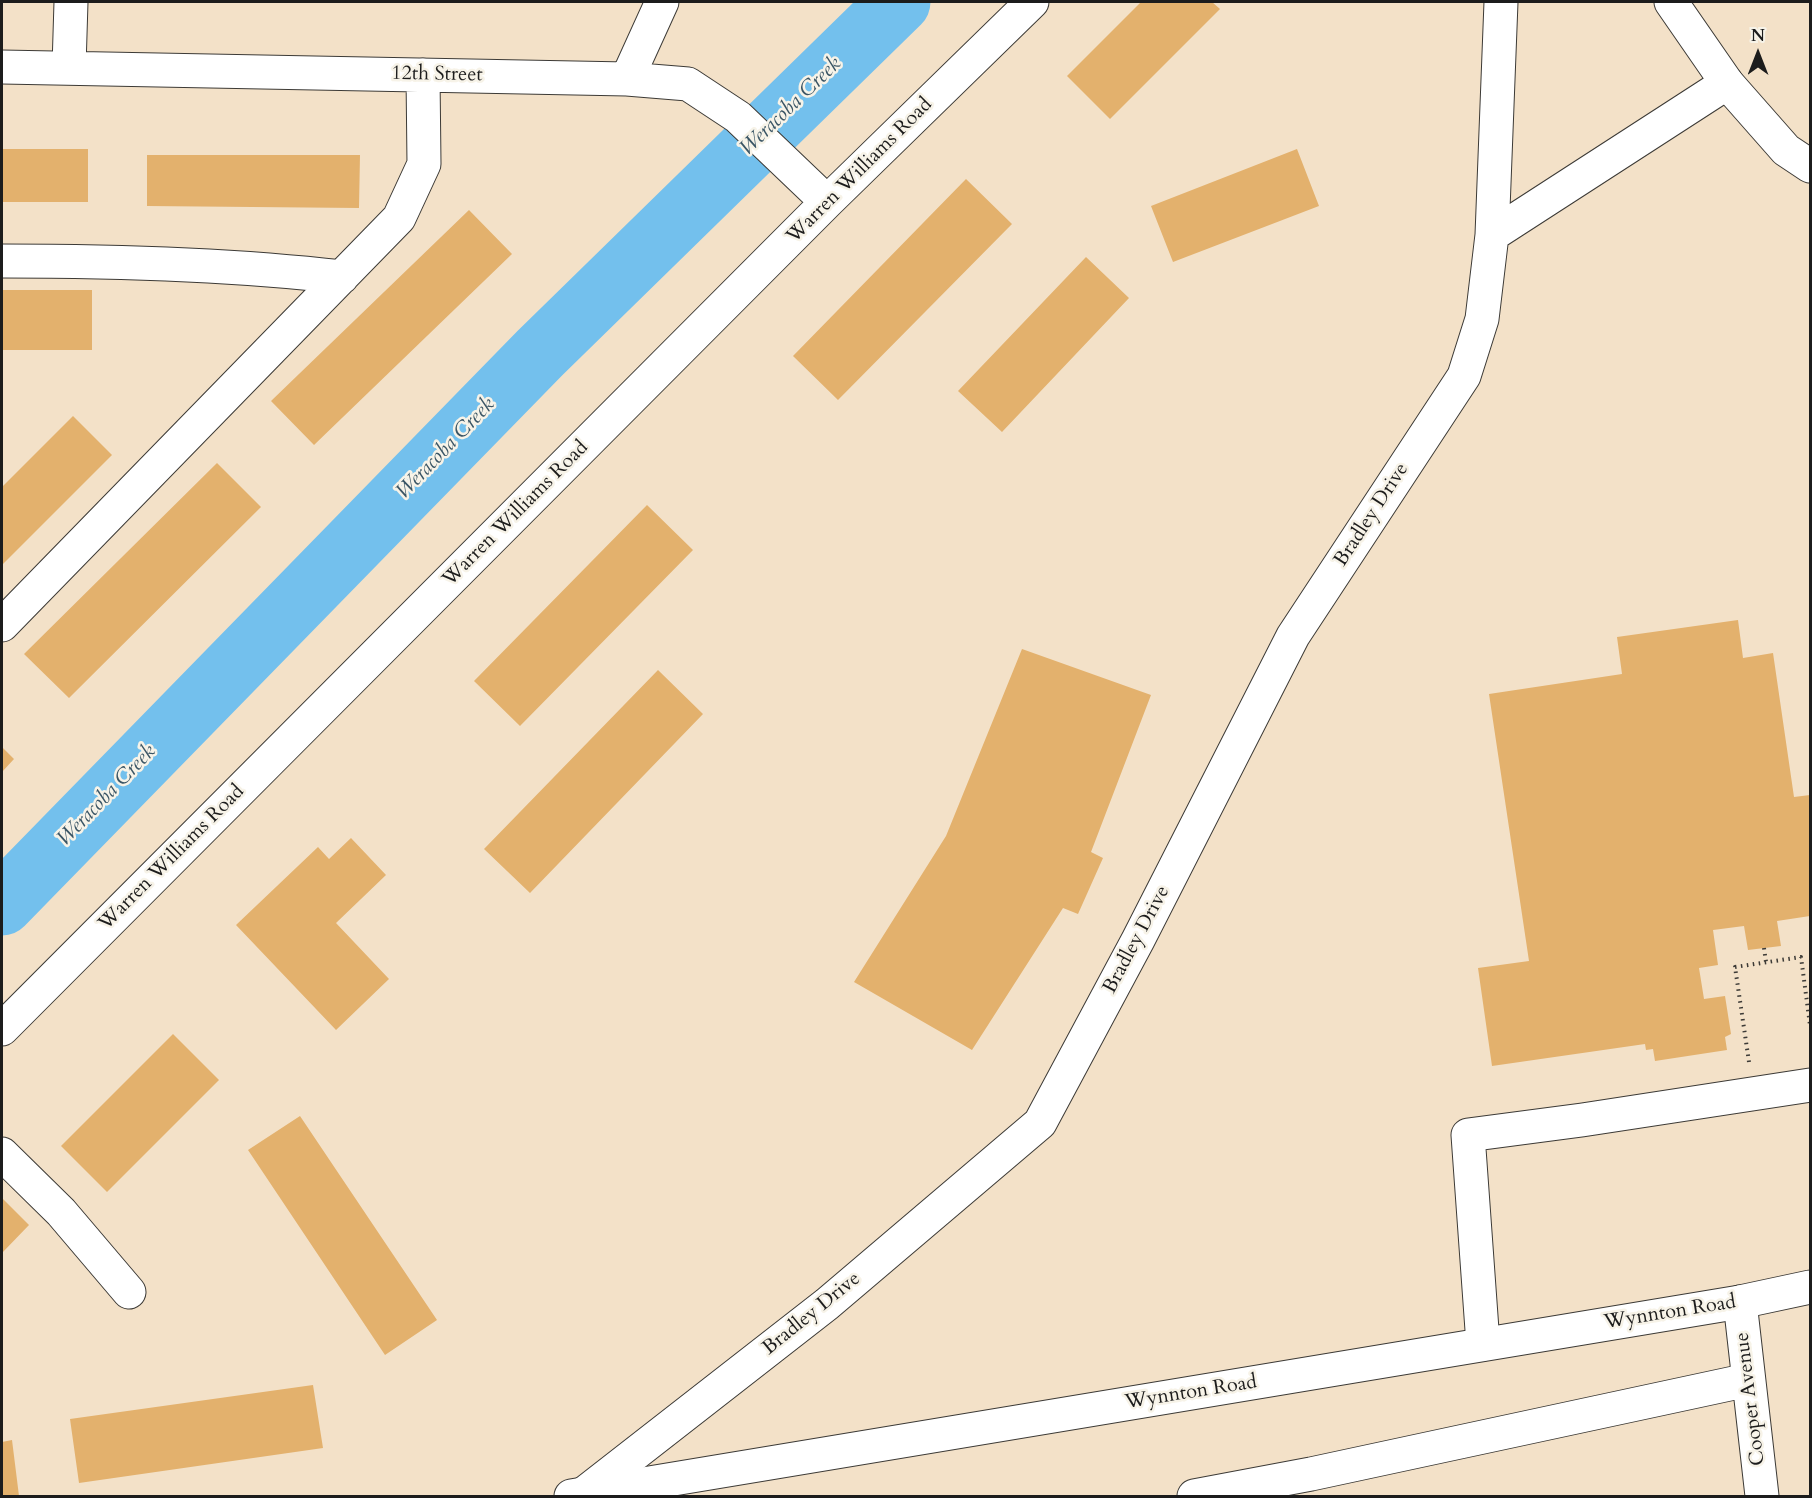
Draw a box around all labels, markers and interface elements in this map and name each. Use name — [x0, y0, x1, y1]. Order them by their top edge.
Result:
north arrow — [1728, 24, 1788, 84]
text: N — [1751, 25, 1765, 47]
water label: Weracoba Creek — [735, 52, 847, 162]
street label: 12th Street — [391, 62, 483, 88]
street label: Warren Williams Road — [782, 93, 938, 249]
water label: Weracoba Creek — [391, 393, 501, 505]
street label: Warren Williams Road — [438, 436, 594, 592]
street label: Bradley Drive — [1330, 459, 1414, 571]
water label: Weracoba Creek — [52, 740, 162, 852]
street label: Warren Williams Road — [94, 780, 250, 936]
street label: Bradley Drive — [1099, 882, 1175, 998]
street label: Bradley Drive — [758, 1267, 866, 1361]
street label: Wynnton Road — [1602, 1291, 1738, 1335]
street label: Cooper Avenue — [1731, 1331, 1771, 1467]
street label: Wynnton Road — [1123, 1371, 1259, 1415]

